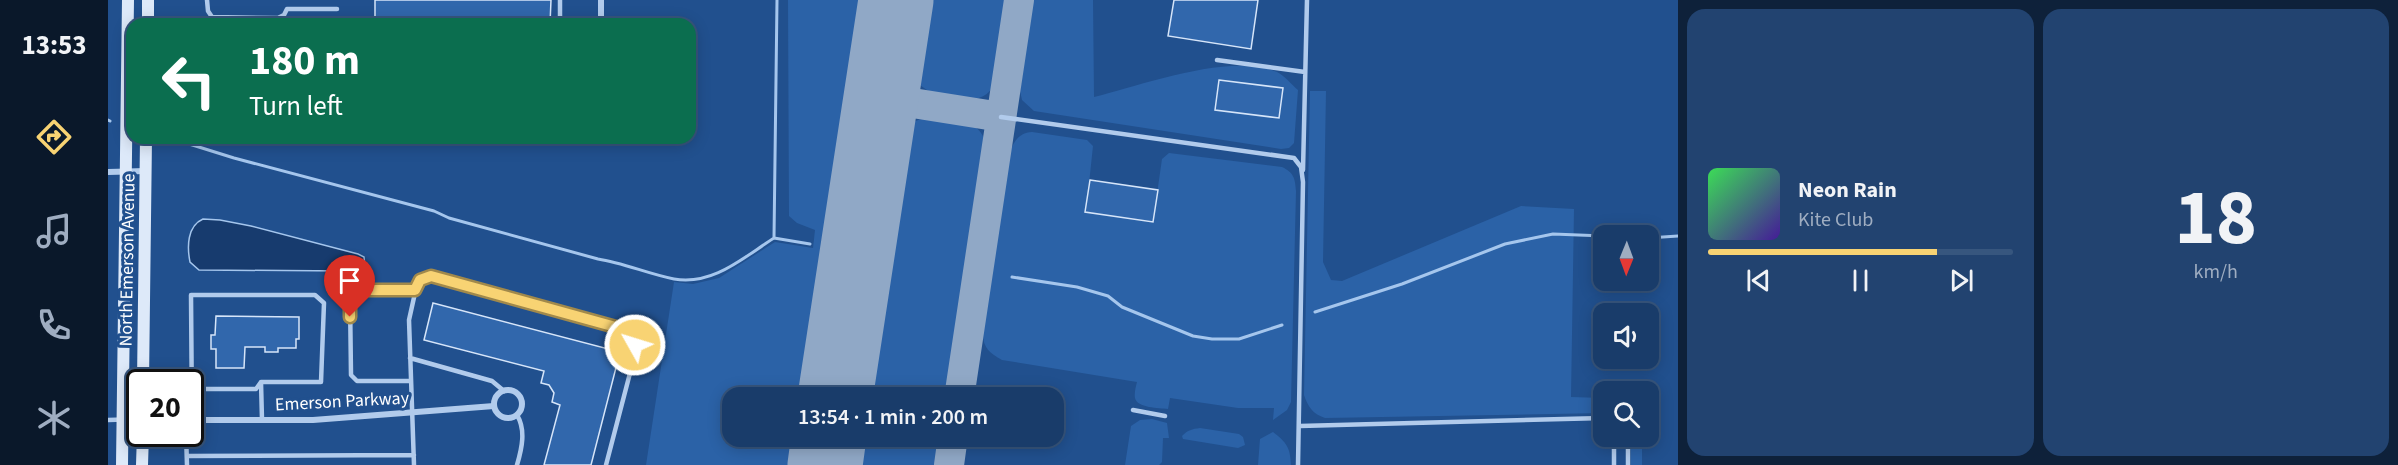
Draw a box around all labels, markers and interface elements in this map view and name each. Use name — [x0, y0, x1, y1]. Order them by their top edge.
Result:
text: 13:53 — [21, 26, 87, 65]
text: 180 m — [249, 31, 360, 91]
icon: left — [150, 42, 228, 120]
text: Turn left — [249, 87, 343, 126]
icon: directions — [33, 116, 75, 158]
text: 18 — [2175, 163, 2257, 274]
street label: North Emerson Avenue — [113, 173, 142, 347]
text: Neon Rain — [1798, 174, 1897, 206]
text: Kite Club — [1798, 206, 1873, 234]
icon: music — [33, 210, 75, 252]
north arrow — [1593, 225, 1659, 291]
map controls — [1593, 225, 1659, 447]
pin — [324, 255, 375, 317]
text: km/h — [2194, 258, 2238, 286]
icon: arrive — [333, 264, 366, 297]
icon: previous — [1742, 264, 1775, 297]
icon: pause — [1844, 264, 1877, 297]
icon: next — [1945, 264, 1978, 297]
button: sound — [1593, 303, 1659, 369]
icon: phone — [33, 304, 75, 346]
position arrow — [603, 313, 667, 377]
speed limit sign: 20 — [126, 369, 204, 447]
button: search — [1593, 381, 1659, 447]
street label: Emerson Parkway — [274, 385, 410, 417]
icon: climate — [33, 397, 75, 439]
text: 13:54 · 1 min · 200 m — [798, 401, 988, 433]

